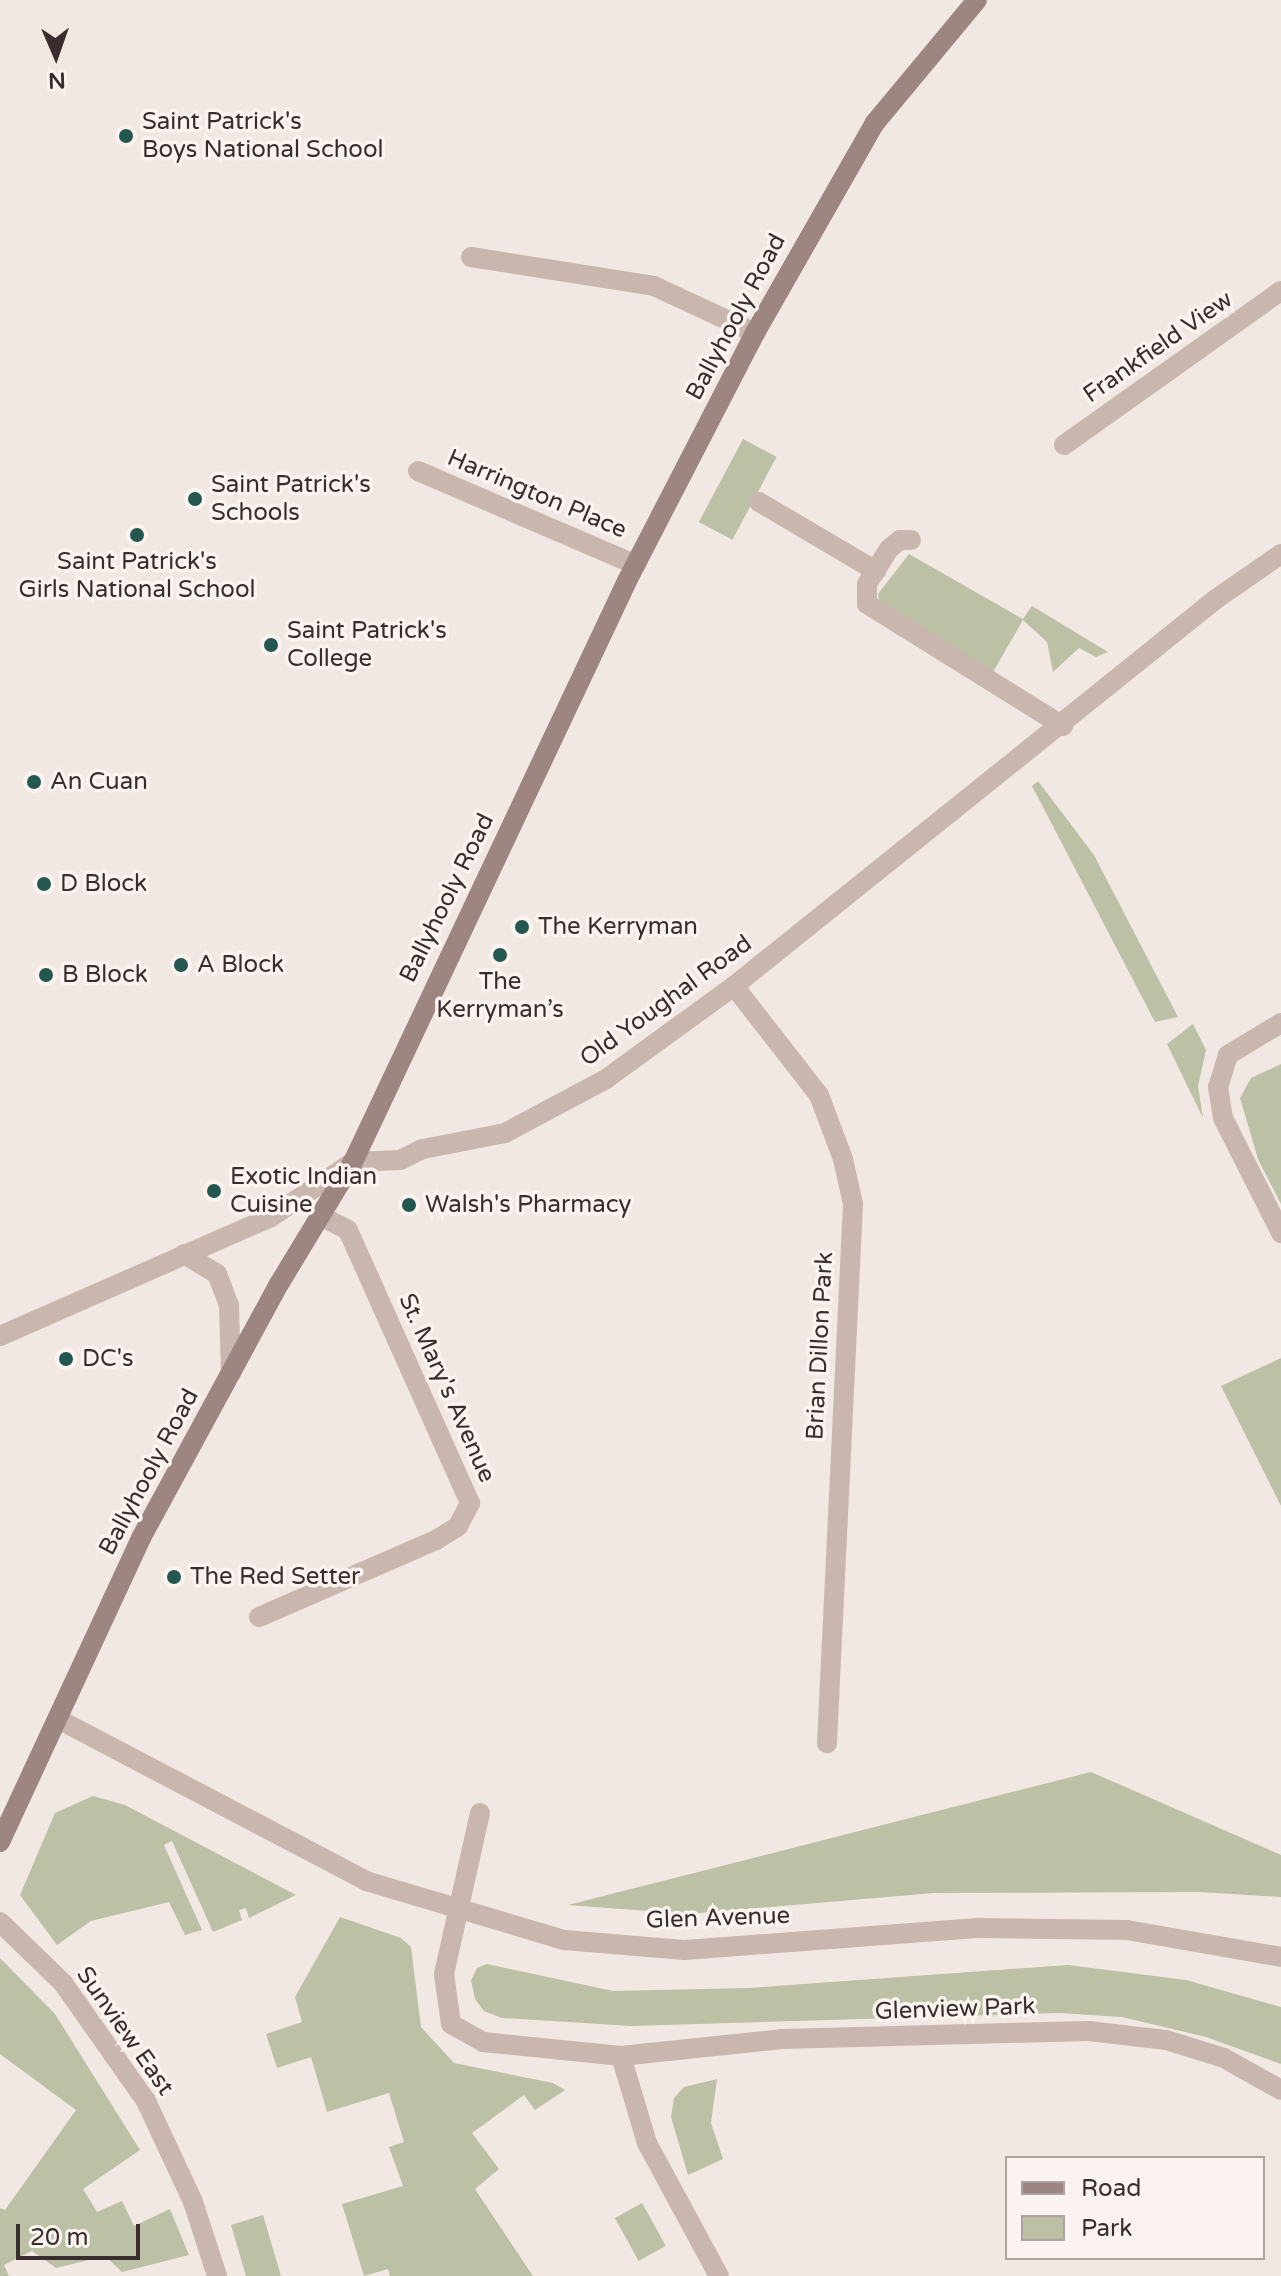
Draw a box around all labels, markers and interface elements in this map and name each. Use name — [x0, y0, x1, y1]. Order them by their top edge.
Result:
north arrow — [16, 16, 96, 96]
text: N — [48, 67, 66, 93]
place label: Saint Patrick's Boys National School — [142, 108, 383, 164]
marker: Saint Patrick's Boys National School — [117, 127, 135, 145]
street label: Ballyhooly Road — [680, 229, 792, 405]
street label: Frankfield View — [1078, 285, 1238, 409]
street label: Harrington Place — [443, 443, 631, 545]
place label: Saint Patrick's Schools — [211, 471, 371, 527]
marker: Saint Patrick's Schools — [186, 490, 204, 508]
marker: Saint Patrick's Girls National School — [128, 526, 146, 544]
place label: Saint Patrick's Girls National School — [19, 548, 255, 604]
place label: Saint Patrick's College — [287, 617, 447, 673]
marker: Saint Patrick's College — [262, 636, 280, 654]
place label: An Cuan — [50, 768, 148, 796]
marker: An Cuan — [25, 773, 43, 791]
street label: Ballyhooly Road — [394, 809, 500, 987]
place label: D Block — [60, 870, 147, 898]
marker: D Block — [35, 875, 53, 893]
place label: The Kerryman — [538, 913, 698, 941]
marker: The Kerryman — [513, 918, 531, 936]
street label: Old Youghal Road — [575, 929, 757, 1073]
marker: The Kerryman’s — [491, 946, 509, 964]
place label: A Block — [197, 951, 284, 979]
marker: A Block — [172, 956, 190, 974]
place label: B Block — [62, 961, 148, 989]
marker: B Block — [37, 966, 55, 984]
place label: The Kerryman’s — [436, 968, 564, 1024]
place label: Exotic Indian Cuisine — [230, 1163, 377, 1219]
marker: Exotic Indian Cuisine — [205, 1182, 223, 1200]
place label: Walsh's Pharmacy — [425, 1191, 631, 1219]
marker: Walsh's Pharmacy — [400, 1196, 418, 1214]
street label: Brian Dillon Park — [801, 1251, 839, 1441]
street label: St. Mary's Avenue — [392, 1289, 502, 1487]
place label: DC's — [82, 1345, 134, 1373]
marker: DC's — [57, 1350, 75, 1368]
street label: Ballyhooly Road — [93, 1384, 205, 1560]
place label: The Red Setter — [190, 1563, 360, 1591]
marker: The Red Setter — [165, 1568, 183, 1586]
street label: Glen Avenue — [645, 1901, 791, 1935]
street label: Sunview East — [70, 1961, 180, 2101]
street label: Glenview Park — [874, 1992, 1036, 2026]
legend — [1005, 2156, 1265, 2260]
text: Road — [1081, 2174, 1141, 2203]
scale bar — [20, 2208, 144, 2258]
text: Park — [1081, 2214, 1132, 2243]
text: 20 m — [30, 2223, 88, 2252]

